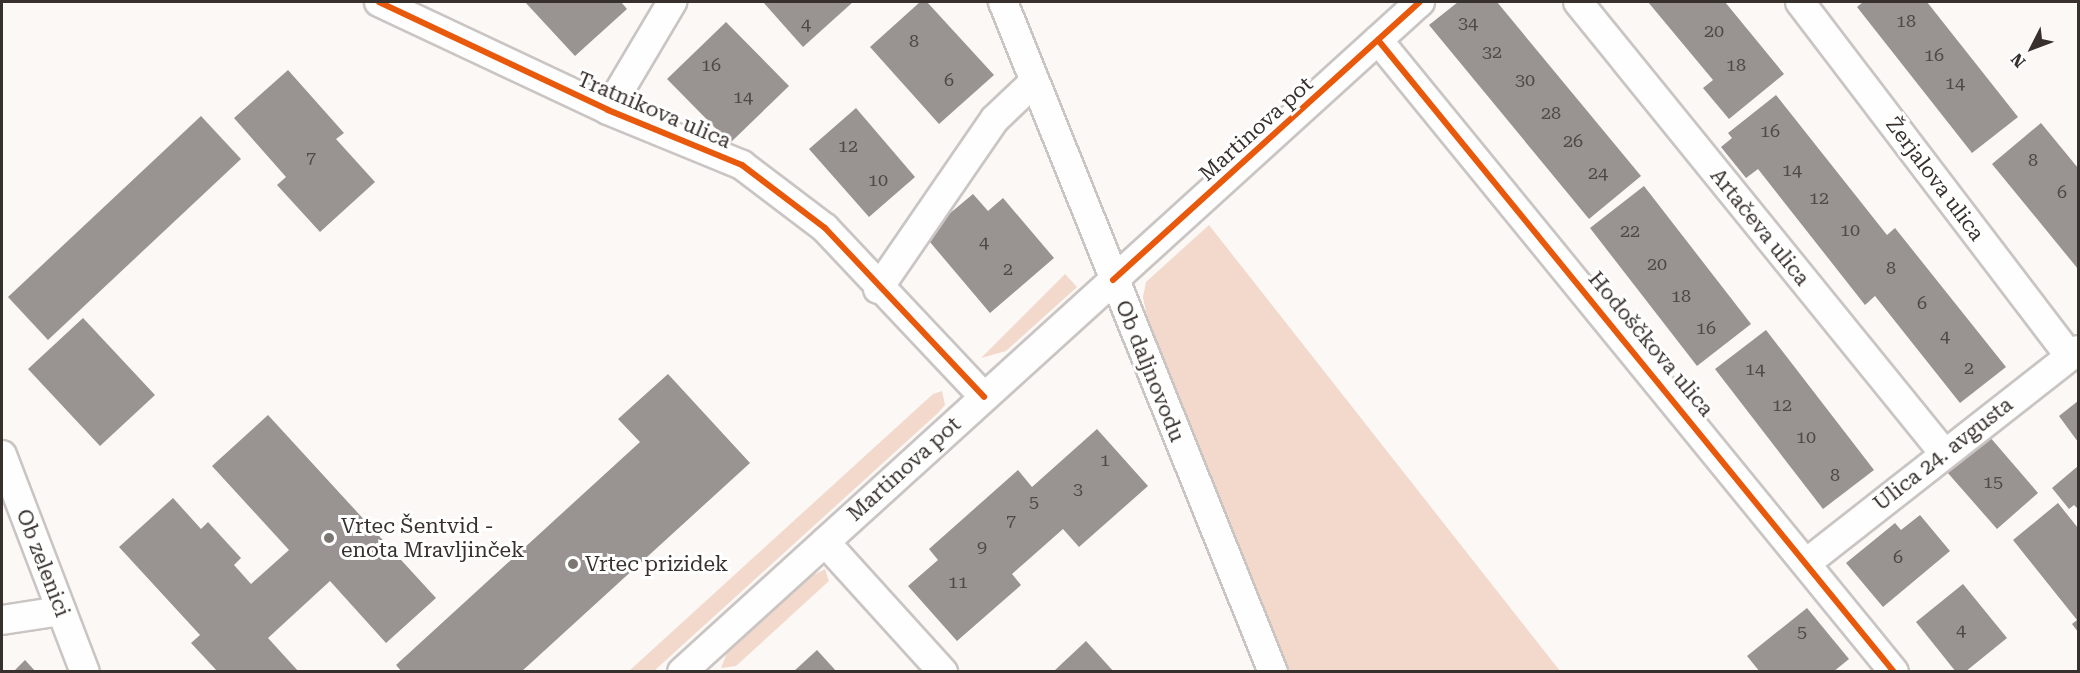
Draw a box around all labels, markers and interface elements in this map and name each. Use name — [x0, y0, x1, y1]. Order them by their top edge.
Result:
house number: 18 — [1896, 10, 1916, 32]
house number: 34 — [1458, 12, 1478, 34]
house number: 4 — [801, 13, 811, 35]
north arrow — [2002, 18, 2062, 78]
house number: 20 — [1704, 20, 1724, 42]
house number: 8 — [909, 30, 919, 52]
house number: 32 — [1482, 41, 1502, 63]
house number: 16 — [1924, 44, 1944, 66]
text: N — [2007, 49, 2029, 71]
house number: 16 — [701, 54, 721, 76]
house number: 18 — [1726, 54, 1746, 76]
street label: Tratnikova ulica — [573, 66, 735, 154]
house number: 6 — [944, 69, 954, 91]
house number: 30 — [1515, 69, 1535, 91]
street label: Martinova pot — [1194, 72, 1318, 186]
house number: 14 — [1945, 72, 1965, 94]
house number: 14 — [733, 86, 753, 108]
house number: 28 — [1541, 102, 1561, 124]
street label: Žerjalova ulica — [1880, 112, 1990, 246]
house number: 16 — [1760, 120, 1780, 142]
house number: 26 — [1563, 130, 1583, 152]
house number: 12 — [838, 135, 858, 157]
house number: 7 — [306, 147, 316, 169]
house number: 8 — [2028, 149, 2038, 171]
house number: 14 — [1782, 159, 1802, 181]
house number: 24 — [1588, 162, 1608, 184]
street label: Artačeva ulica — [1705, 163, 1815, 291]
house number: 10 — [868, 169, 888, 191]
house number: 6 — [2057, 181, 2067, 203]
house number: 12 — [1809, 187, 1829, 209]
house number: 10 — [1840, 219, 1860, 241]
house number: 22 — [1620, 220, 1640, 242]
house number: 4 — [979, 231, 989, 253]
house number: 20 — [1647, 253, 1667, 275]
house number: 8 — [1886, 257, 1896, 279]
house number: 2 — [1003, 258, 1013, 280]
street label: Hodoščkova ulica — [1583, 267, 1719, 421]
house number: 18 — [1671, 285, 1691, 307]
house number: 6 — [1917, 292, 1927, 314]
street label: Ob daljnovodu — [1110, 297, 1190, 445]
house number: 16 — [1696, 317, 1716, 339]
house number: 4 — [1940, 325, 1950, 347]
house number: 2 — [1964, 357, 1974, 379]
house number: 14 — [1745, 358, 1765, 380]
street label: Ulica 24. avgusta — [1868, 392, 2018, 516]
house number: 12 — [1772, 394, 1792, 416]
street label: Martinova pot — [842, 412, 966, 526]
house number: 10 — [1796, 426, 1816, 448]
house number: 1 — [1100, 449, 1110, 471]
house number: 8 — [1830, 464, 1840, 486]
house number: 15 — [1983, 471, 2003, 493]
house number: 3 — [1073, 478, 1083, 500]
house number: 5 — [1029, 491, 1039, 513]
street label: Ob zelenici — [11, 506, 75, 620]
house number: 7 — [1006, 510, 1016, 532]
place label: Vrtec Šentvid - enota Mravljinček — [341, 513, 524, 563]
marker: Vrtec Šentvid - enota Mravljinček — [322, 531, 336, 545]
house number: 9 — [977, 536, 987, 558]
house number: 6 — [1893, 546, 1903, 568]
place label: Vrtec prizidek — [585, 551, 728, 577]
marker: Vrtec prizidek — [566, 557, 580, 571]
house number: 11 — [948, 571, 968, 593]
house number: 4 — [1956, 619, 1966, 641]
house number: 5 — [1797, 621, 1807, 643]

